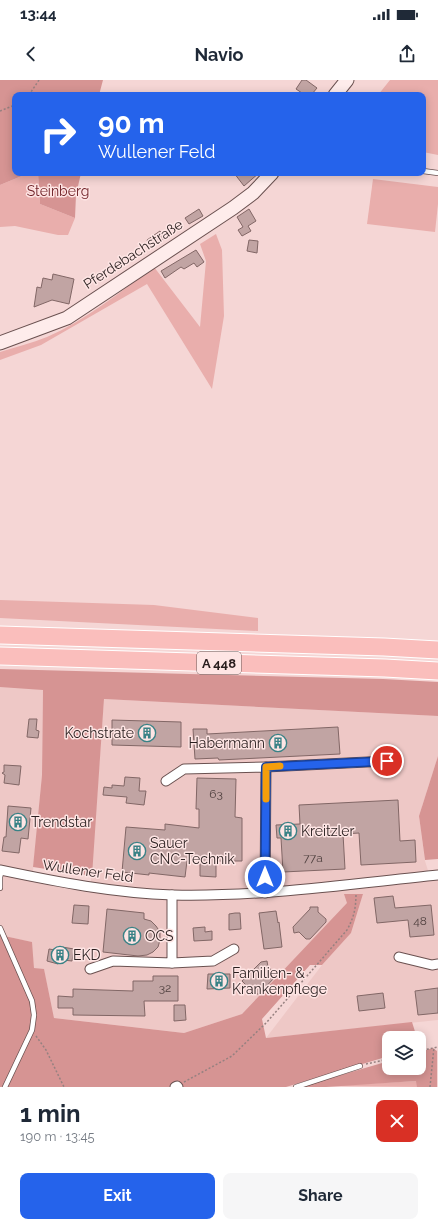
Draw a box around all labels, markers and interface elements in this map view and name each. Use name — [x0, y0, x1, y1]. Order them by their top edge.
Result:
text: 13:44 — [20, 5, 57, 23]
icon: back — [20, 43, 42, 65]
icon: share — [396, 43, 418, 65]
text: Navio — [194, 44, 244, 65]
text: 90 m — [98, 107, 164, 140]
icon: right — [32, 108, 84, 160]
text: Wullener Feld — [98, 141, 215, 162]
park label: Steinberg — [27, 183, 89, 199]
street label: Pferdebachstraße — [80, 216, 186, 292]
road number: A 448 — [197, 652, 241, 674]
building icon: Kochstrate — [137, 723, 157, 743]
place label: Kochstrate — [65, 725, 134, 741]
building icon: Habermann — [268, 733, 288, 753]
place label: Habermann — [189, 735, 265, 751]
pin — [370, 744, 404, 778]
icon: arrive — [376, 750, 398, 772]
house number: 63 — [209, 787, 223, 801]
building icon: Trendstar — [8, 812, 28, 832]
place label: Trendstar — [31, 814, 92, 830]
building icon: Kreitzler — [278, 821, 298, 841]
place label: Kreitzler — [301, 823, 355, 839]
place label: Sauer CNC-Technik — [150, 835, 235, 867]
building icon: Sauer CNC-Technik — [127, 841, 147, 861]
house number: 77a — [303, 851, 323, 865]
position arrow — [244, 856, 286, 898]
street label: Wullener Feld — [42, 857, 134, 885]
house number: 48 — [413, 914, 427, 928]
building icon: OCS — [122, 926, 142, 946]
place label: OCS — [145, 928, 174, 944]
building icon: EKD — [50, 945, 70, 965]
place label: EKD — [73, 947, 101, 963]
place label: Familien- & Krankenpflege — [232, 965, 327, 997]
building icon: Familien- & Krankenpflege — [209, 971, 229, 991]
house number: 32 — [159, 981, 171, 995]
map controls — [382, 1031, 426, 1075]
button: layers — [382, 1031, 426, 1075]
text: 1 min — [20, 1099, 81, 1128]
button: close — [376, 1100, 418, 1142]
text: 190 m · 13:45 — [20, 1129, 95, 1144]
button: Exit — [20, 1173, 215, 1219]
button: Share — [223, 1173, 418, 1219]

